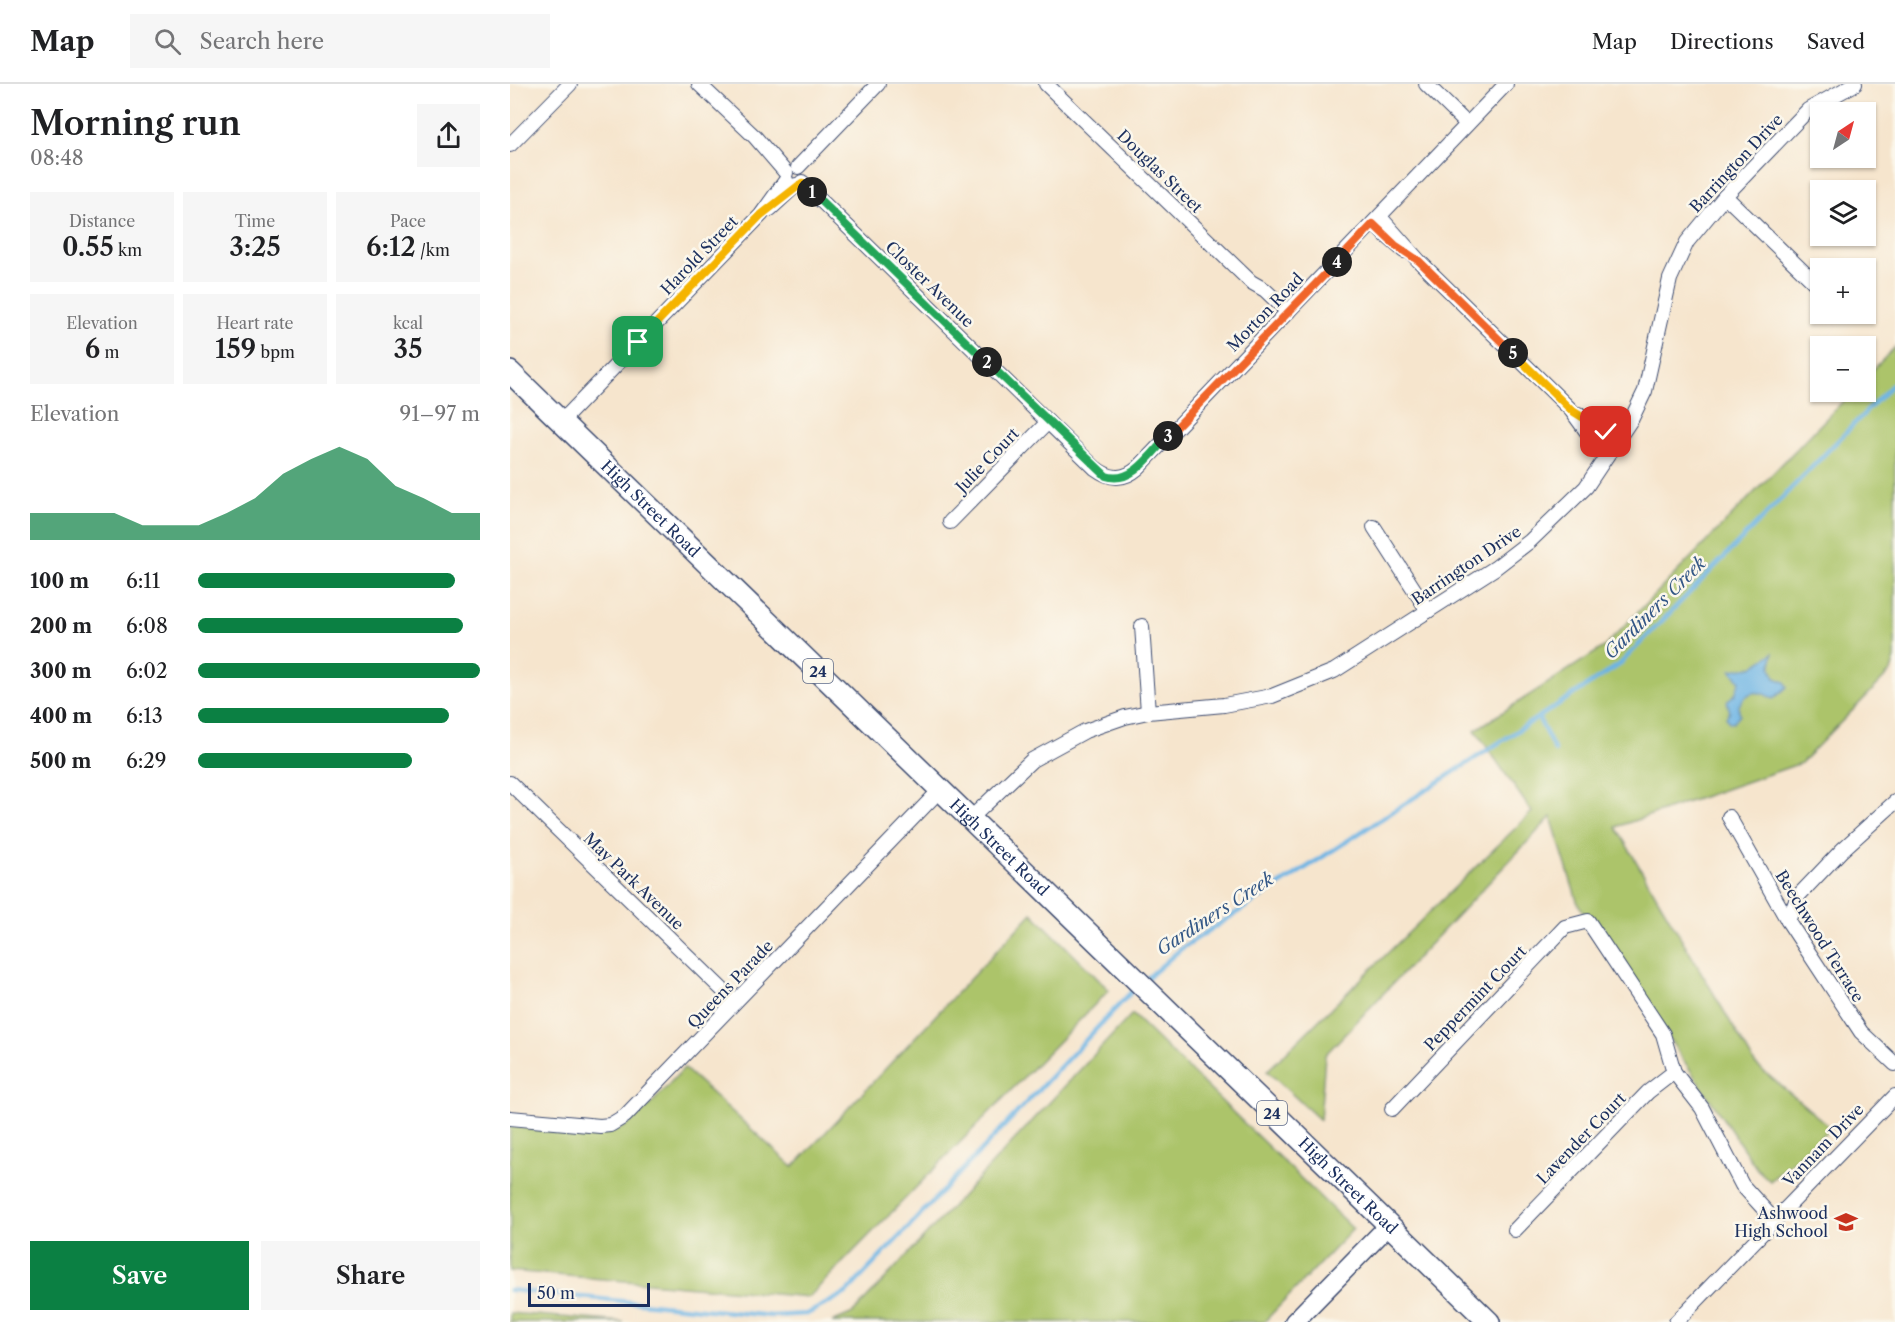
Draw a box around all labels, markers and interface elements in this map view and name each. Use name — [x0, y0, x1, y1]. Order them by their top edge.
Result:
search box — [130, 14, 550, 68]
text: Map — [30, 24, 94, 58]
icon: search — [151, 25, 184, 58]
text: Search here — [199, 28, 324, 55]
text: Map — [1592, 29, 1637, 54]
text: Directions — [1670, 29, 1774, 54]
text: Saved — [1807, 29, 1865, 54]
north arrow — [1810, 102, 1876, 168]
map controls — [1810, 102, 1876, 402]
text: Morning run — [30, 103, 241, 144]
button: share — [417, 104, 480, 167]
street label: Barrington Drive — [1685, 109, 1787, 217]
street label: Douglas Street — [1113, 125, 1207, 217]
text: 08:48 — [30, 146, 84, 170]
pin: 1 — [797, 177, 827, 207]
button: layers — [1810, 180, 1876, 246]
text: 1 — [808, 182, 816, 202]
text: Distance — [69, 211, 135, 231]
text: Time — [235, 211, 275, 231]
text: Pace — [390, 211, 426, 231]
street label: Harold Street — [656, 211, 742, 299]
text: 0.55 — [62, 231, 114, 263]
text: 3:25 — [229, 231, 281, 263]
text: 6:12 — [366, 231, 416, 263]
street label: Closter Avenue — [882, 237, 978, 331]
text: km — [114, 240, 142, 260]
text: /km — [416, 240, 450, 260]
pin: 4 — [1322, 247, 1352, 277]
text: 4 — [1332, 252, 1342, 272]
button: + — [1810, 258, 1876, 324]
street label: Morton Road — [1223, 268, 1308, 356]
text: Elevation — [66, 313, 138, 333]
text: Heart rate — [216, 313, 294, 333]
text: kcal — [393, 313, 423, 333]
pin — [612, 316, 663, 367]
icon: arrive — [621, 325, 654, 358]
text: 6 — [85, 333, 100, 365]
text: 159 — [215, 333, 256, 365]
text: 35 — [394, 333, 422, 365]
button: − — [1810, 336, 1876, 402]
pin: 5 — [1498, 338, 1528, 368]
text: m — [100, 342, 119, 362]
text: bpm — [256, 342, 295, 362]
text: 5 — [1509, 343, 1517, 363]
pin: 2 — [972, 347, 1002, 377]
text: 2 — [982, 352, 992, 372]
text: Elevation — [30, 402, 119, 426]
text: 91–97 m — [399, 402, 480, 426]
pin — [1580, 406, 1631, 457]
icon: check — [1589, 415, 1622, 448]
pin: 3 — [1153, 421, 1183, 451]
street label: Julie Court — [949, 423, 1023, 499]
text: 3 — [1163, 426, 1173, 446]
street label: High Street Road — [597, 456, 705, 561]
street label: Barrington Drive — [1407, 521, 1525, 609]
water label: Gardiners Creek — [1599, 552, 1711, 664]
text: 100 m — [30, 569, 89, 593]
text: 6:11 — [126, 569, 160, 593]
text: 200 m — [30, 614, 92, 638]
text: 6:08 — [126, 614, 168, 638]
text: 300 m — [30, 659, 92, 683]
text: 6:02 — [126, 659, 168, 683]
road number: 24 — [803, 659, 833, 683]
text: 400 m — [30, 704, 92, 728]
text: 6:13 — [126, 704, 163, 728]
text: 500 m — [30, 749, 91, 773]
text: 6:29 — [126, 749, 167, 773]
street label: High Street Road — [946, 794, 1053, 900]
street label: May Park Avenue — [580, 828, 688, 934]
street label: Beechwood Terrace — [1771, 866, 1869, 1006]
water label: Gardiners Creek — [1152, 868, 1278, 960]
street label: Queens Parade — [683, 936, 777, 1032]
street label: Peppermint Court — [1420, 941, 1531, 1055]
street label: Lavender Court — [1532, 1088, 1630, 1188]
street label: Vannam Drive — [1778, 1099, 1868, 1191]
road number: 24 — [1257, 1101, 1287, 1125]
street label: High Street Road — [1294, 1133, 1402, 1238]
place label: Ashwood High School — [1734, 1203, 1828, 1241]
school or university icon: Ashwood High School — [1833, 1209, 1859, 1235]
button: Save — [30, 1241, 249, 1310]
button: Share — [261, 1241, 480, 1310]
scale bar — [528, 1280, 650, 1308]
text: 50 m — [537, 1283, 575, 1303]

